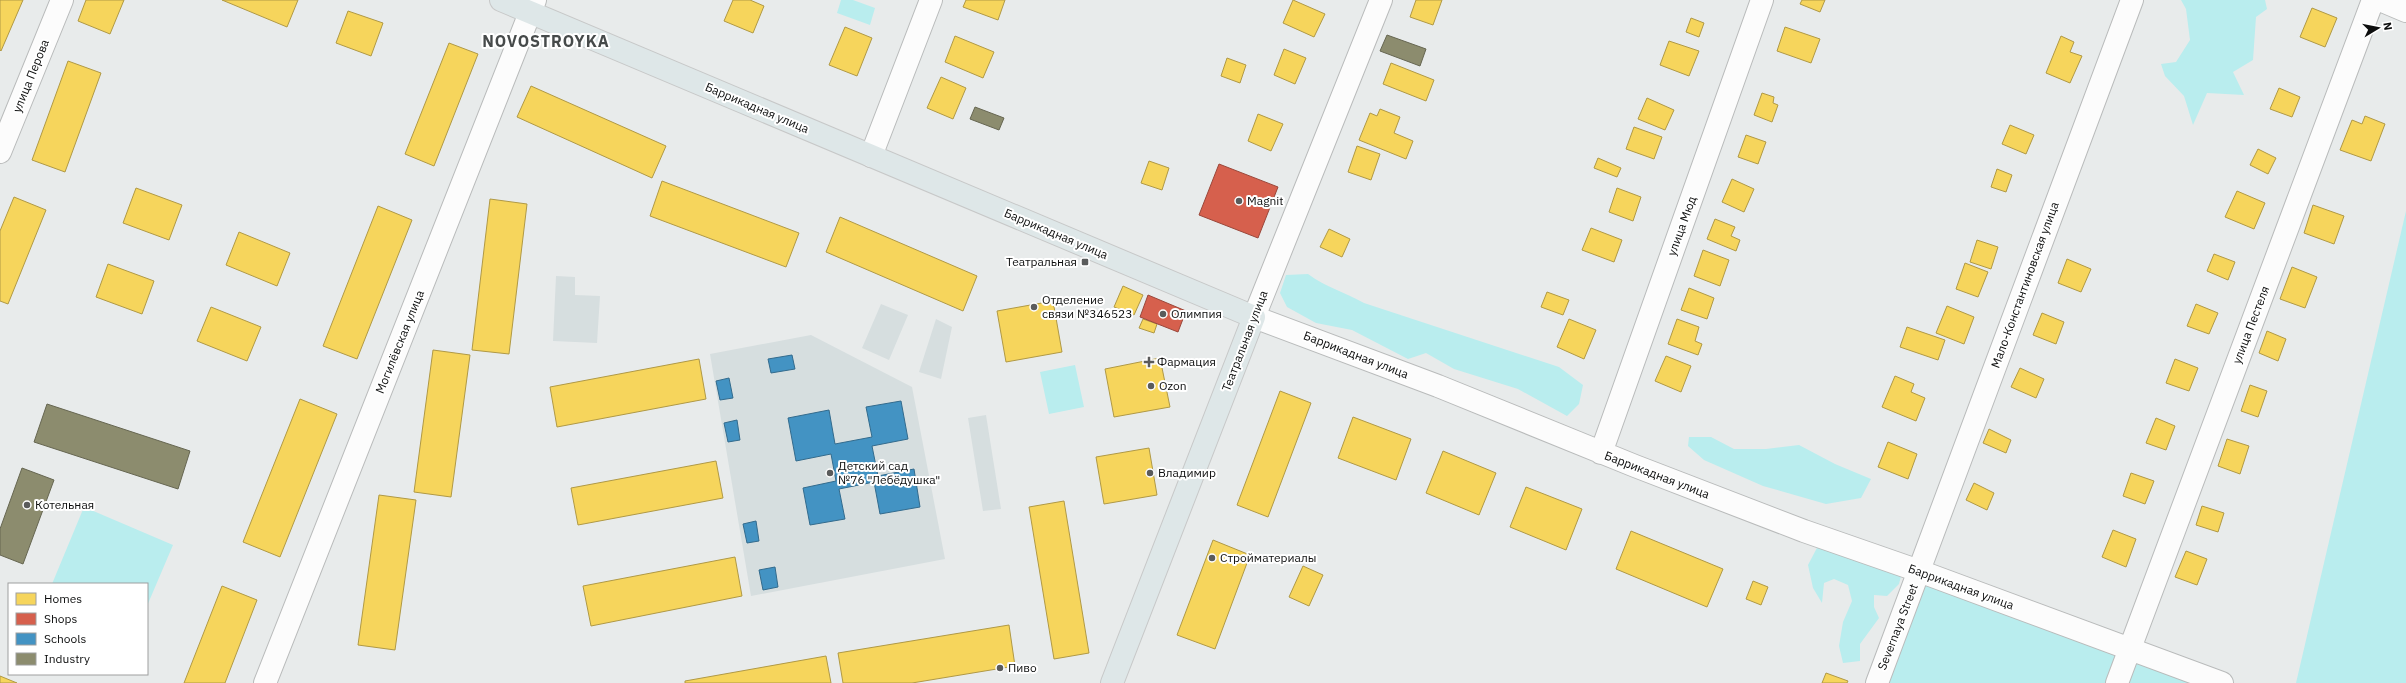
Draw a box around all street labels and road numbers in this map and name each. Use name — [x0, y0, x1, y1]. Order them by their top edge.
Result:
street label: улица Перова — [9, 36, 52, 115]
street label: Баррикадная улица — [703, 79, 812, 136]
street label: улица Мюд — [1664, 194, 1699, 258]
street label: Мало-Константиновская улица — [1987, 199, 2062, 370]
street label: Баррикадная улица — [1002, 205, 1111, 262]
street label: улица Пестеля — [2229, 284, 2272, 366]
street label: Могилёвская улица — [372, 287, 427, 396]
street label: Театральная улица — [1218, 288, 1271, 393]
street label: Баррикадная улица — [1302, 328, 1411, 382]
street label: Баррикадная улица — [1603, 448, 1712, 502]
street label: Баррикадная улица — [1906, 560, 2017, 613]
street label: Severnaya Street — [1874, 581, 1921, 672]

